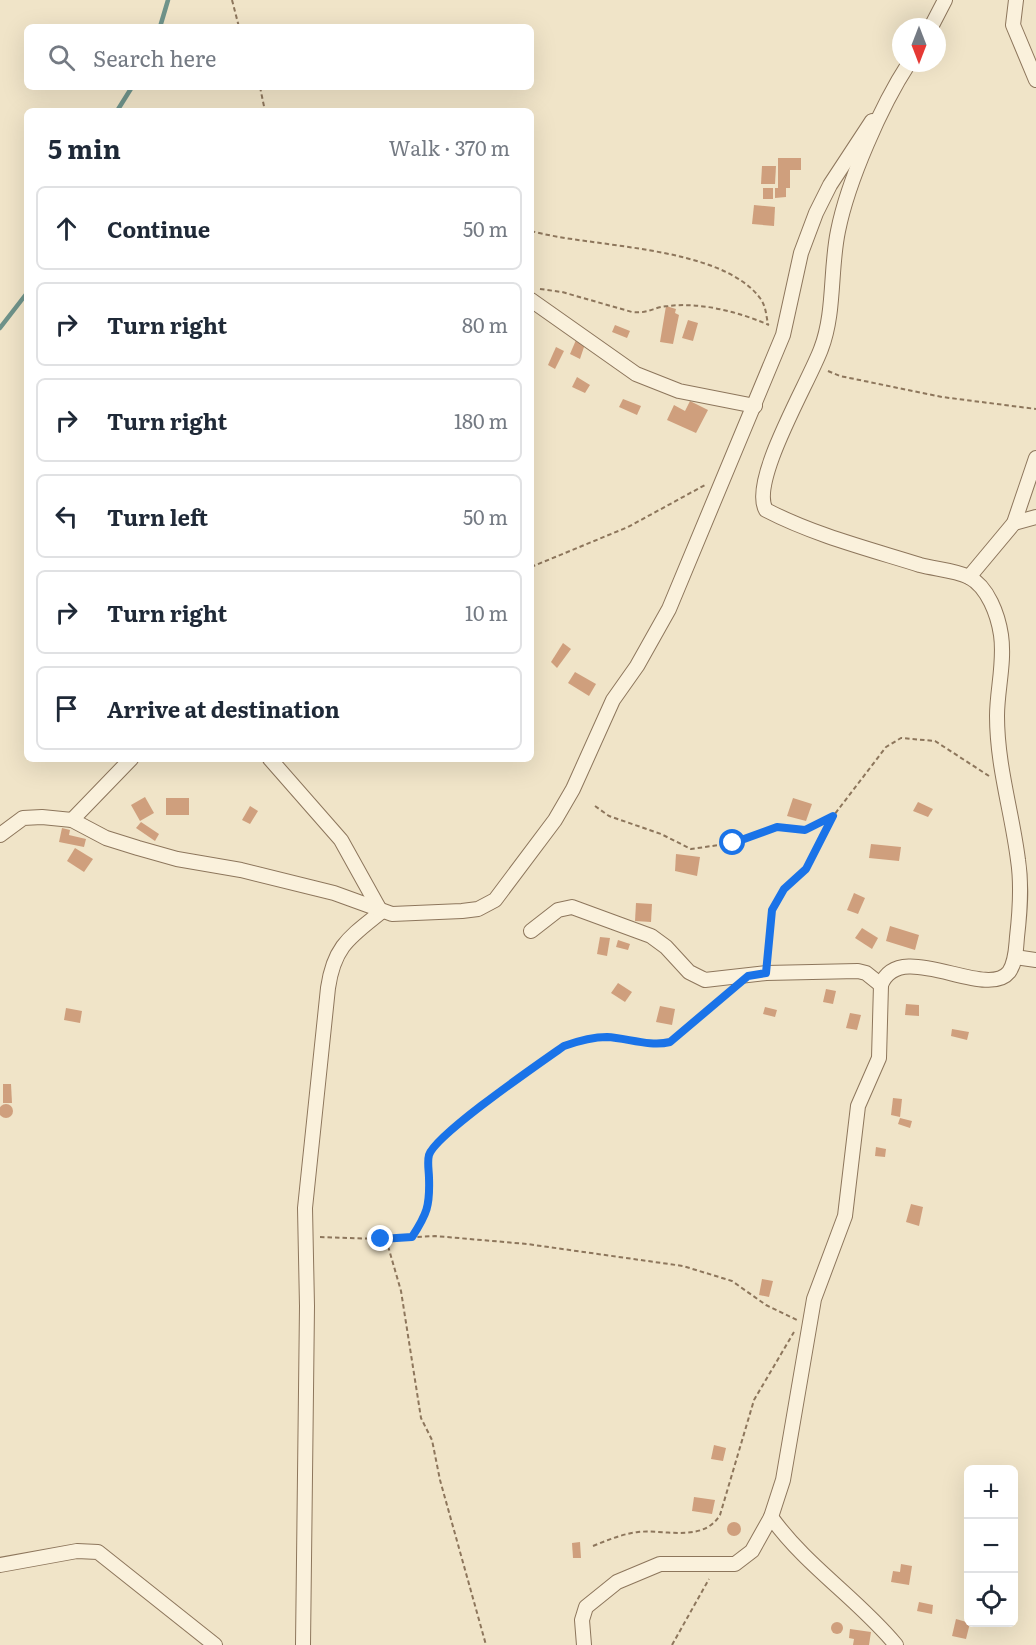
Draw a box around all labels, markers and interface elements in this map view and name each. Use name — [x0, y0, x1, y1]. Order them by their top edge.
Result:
north arrow — [892, 18, 946, 72]
search box — [24, 24, 534, 90]
icon: search — [45, 41, 78, 74]
text: Search here — [93, 41, 216, 74]
text: 5 min — [48, 128, 121, 167]
text: Walk · 370 m — [389, 132, 510, 162]
icon: ahead — [50, 212, 83, 245]
text: Continue — [107, 212, 210, 245]
text: 50 m — [463, 213, 508, 243]
icon: right — [50, 308, 83, 341]
text: Turn right — [107, 308, 227, 341]
text: 80 m — [462, 309, 508, 339]
icon: right — [50, 404, 83, 437]
text: Turn right — [107, 404, 227, 437]
text: 180 m — [454, 405, 508, 435]
icon: left — [50, 500, 83, 533]
text: Turn left — [107, 500, 208, 533]
text: 50 m — [463, 501, 508, 531]
icon: right — [50, 596, 83, 629]
text: Turn right — [107, 596, 227, 629]
text: 10 m — [465, 597, 508, 627]
icon: arrive — [50, 692, 83, 725]
text: Arrive at destination — [107, 692, 340, 725]
route start — [719, 829, 745, 855]
route end — [367, 1225, 393, 1251]
map controls — [964, 1465, 1018, 1627]
button: + — [964, 1465, 1018, 1519]
button: − — [964, 1519, 1018, 1573]
button: locate — [964, 1573, 1018, 1627]

